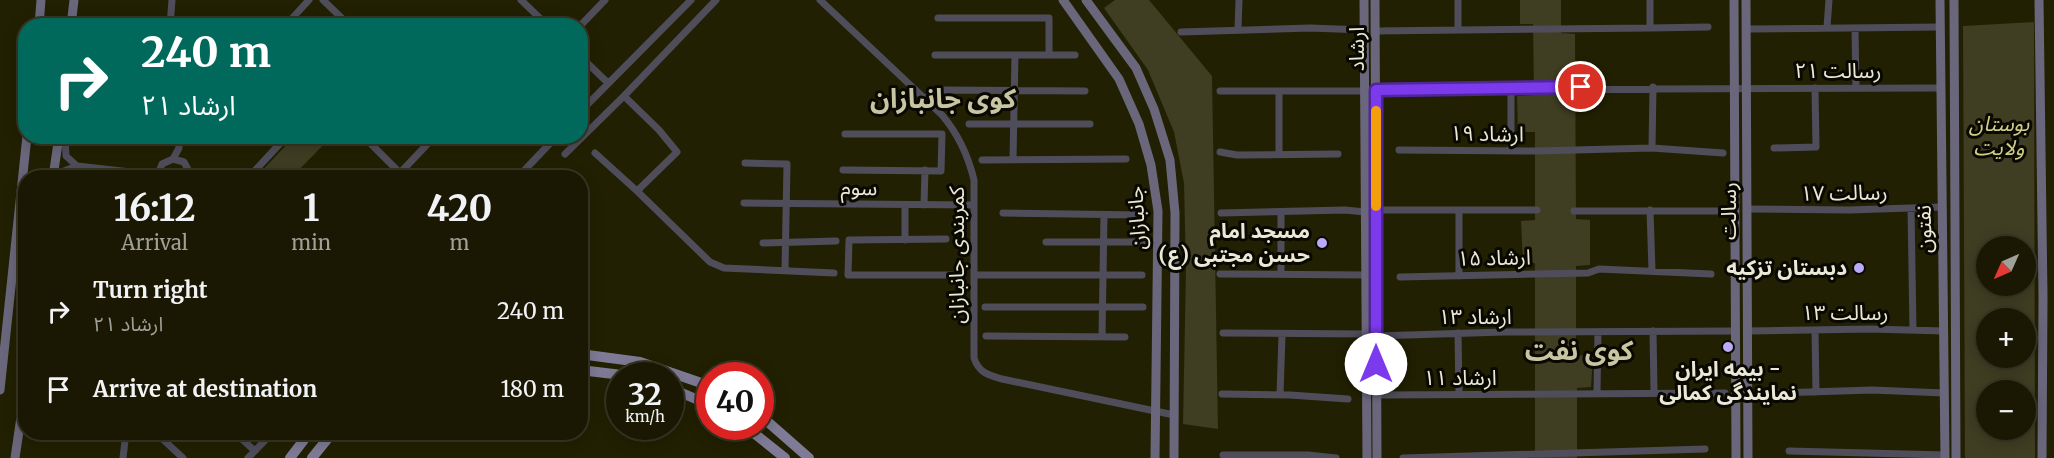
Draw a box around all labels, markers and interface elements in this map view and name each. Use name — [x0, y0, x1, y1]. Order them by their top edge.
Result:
text: 240 m — [141, 26, 271, 78]
street label: ارشاد — [1343, 27, 1370, 71]
icon: right — [42, 42, 120, 120]
street label: رسالت ۲۱ — [1794, 57, 1882, 84]
pin — [1555, 61, 1606, 112]
icon: arrive — [1564, 70, 1597, 103]
district label: کوی جانبازان — [870, 81, 1017, 115]
text: ارشاد ۲۱ — [141, 88, 236, 122]
park label: بوستان ولایت — [1969, 110, 2030, 161]
street label: ارشاد ۱۹ — [1450, 119, 1524, 148]
street label: سوم — [840, 174, 878, 204]
street label: رسالت ۱۷ — [1800, 178, 1888, 207]
street label: رسالت — [1715, 182, 1742, 240]
street label: جانبازان — [1121, 185, 1152, 251]
text: 16:12 — [114, 186, 196, 231]
text: 1 — [303, 186, 319, 231]
text: 420 — [427, 186, 492, 231]
street label: کمربندی جانبازان — [943, 186, 970, 324]
street label: نفتون — [1910, 205, 1937, 253]
place label: مسجد امام حسن مجتبی (ع) — [1159, 217, 1310, 270]
text: Arrival — [121, 230, 188, 255]
text: min — [291, 230, 331, 255]
text: m — [450, 230, 469, 255]
marker: مسجد امام حسن مجتبی (ع) — [1315, 236, 1329, 250]
north arrow — [1976, 236, 2036, 296]
map controls — [1976, 236, 2036, 440]
street label: ارشاد ۱۵ — [1457, 243, 1531, 272]
place label: دبستان تزکیه — [1726, 254, 1847, 281]
marker: دبستان تزکیه — [1852, 261, 1866, 275]
text: Turn right — [93, 276, 207, 304]
icon: right — [42, 295, 75, 328]
text: 240 m — [497, 297, 564, 325]
street label: رسالت ۱۳ — [1801, 299, 1889, 326]
street label: ارشاد ۱۳ — [1438, 303, 1512, 330]
button: + — [1976, 308, 2036, 368]
text: ارشاد ۲۱ — [93, 311, 163, 336]
position arrow — [1344, 332, 1408, 396]
district label: کوی نفت — [1525, 333, 1634, 367]
marker: بیمه ایران - نمایندگى کمالى — [1721, 340, 1735, 354]
place label: بیمه ایران - نمایندگى کمالى — [1659, 355, 1797, 406]
speed limit sign: 40 — [696, 362, 774, 440]
street label: ارشاد ۱۱ — [1423, 364, 1497, 391]
icon: arrive — [42, 373, 75, 406]
text: Arrive at destination — [93, 375, 317, 403]
text: 180 m — [500, 375, 564, 403]
text: 32 — [628, 375, 662, 413]
button: − — [1976, 380, 2036, 440]
text: km/h — [625, 407, 665, 426]

